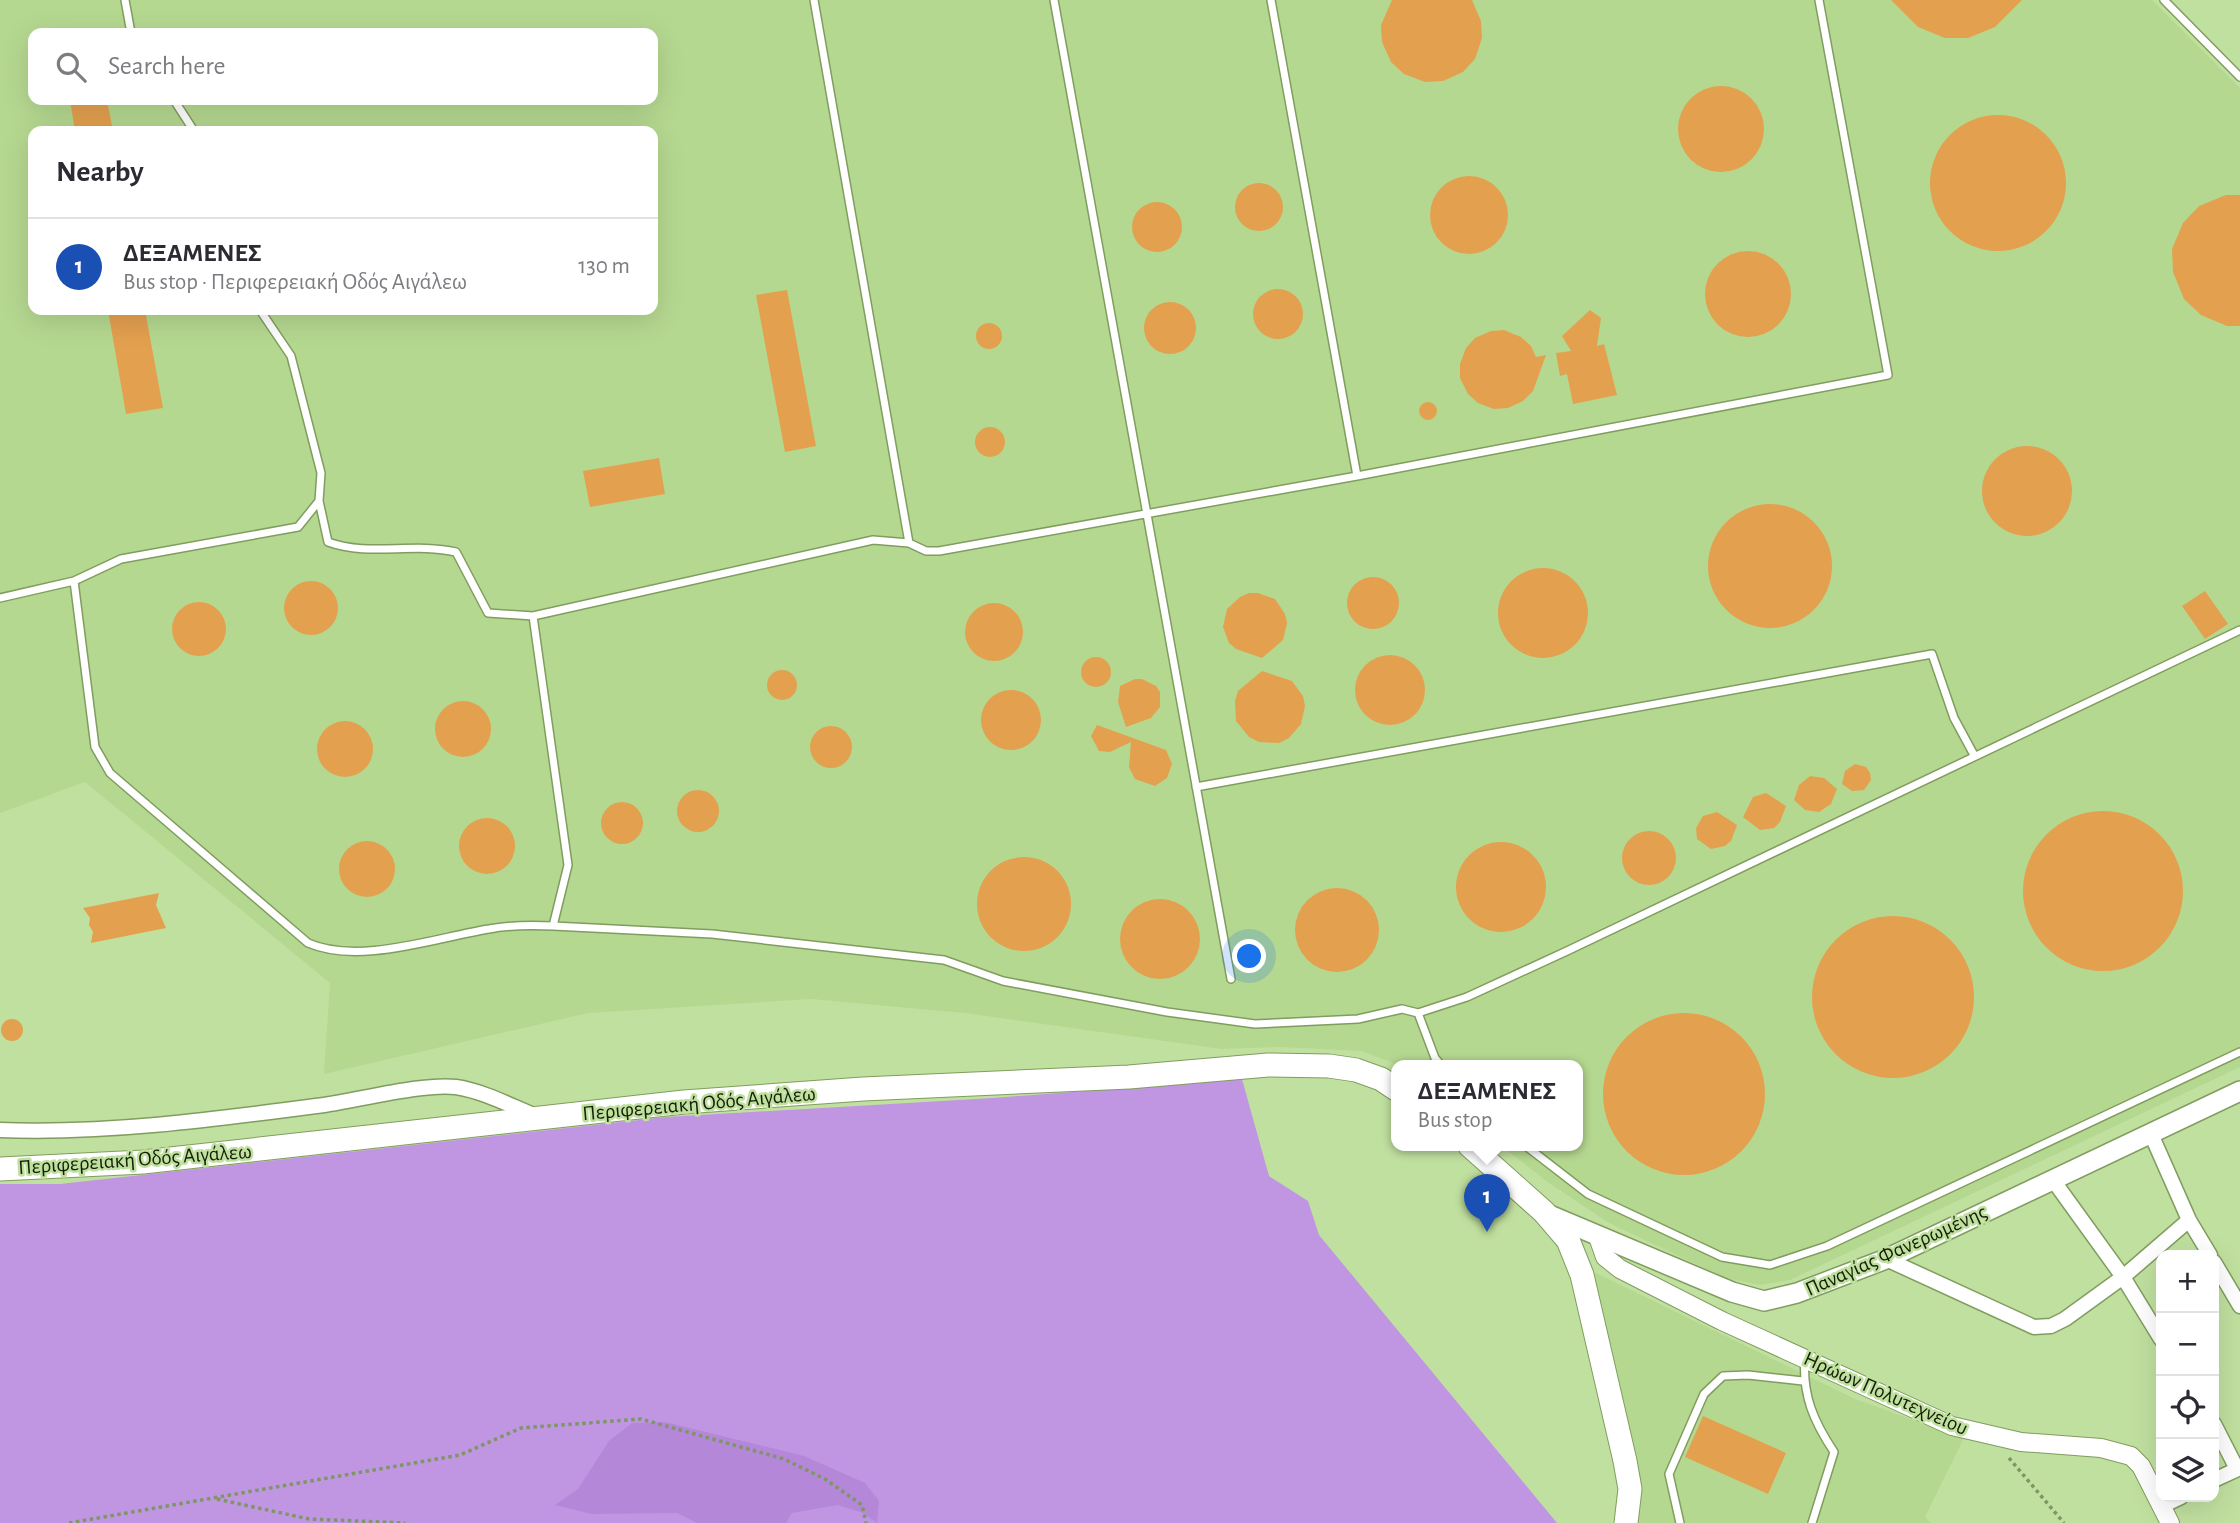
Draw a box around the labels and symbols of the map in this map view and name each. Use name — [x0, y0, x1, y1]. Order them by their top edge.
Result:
your location — [1232, 939, 1266, 973]
street label: Περιφερειακή Οδός Αιγάλεω — [582, 1083, 817, 1124]
street label: Περιφερειακή Οδός Αιγάλεω — [18, 1141, 252, 1178]
pin: 1 — [1464, 1174, 1510, 1232]
street label: Παναγίας Φανερωμένης — [1802, 1201, 1990, 1300]
street label: Ηρώων Πολυτεχνείου — [1801, 1348, 1971, 1439]

